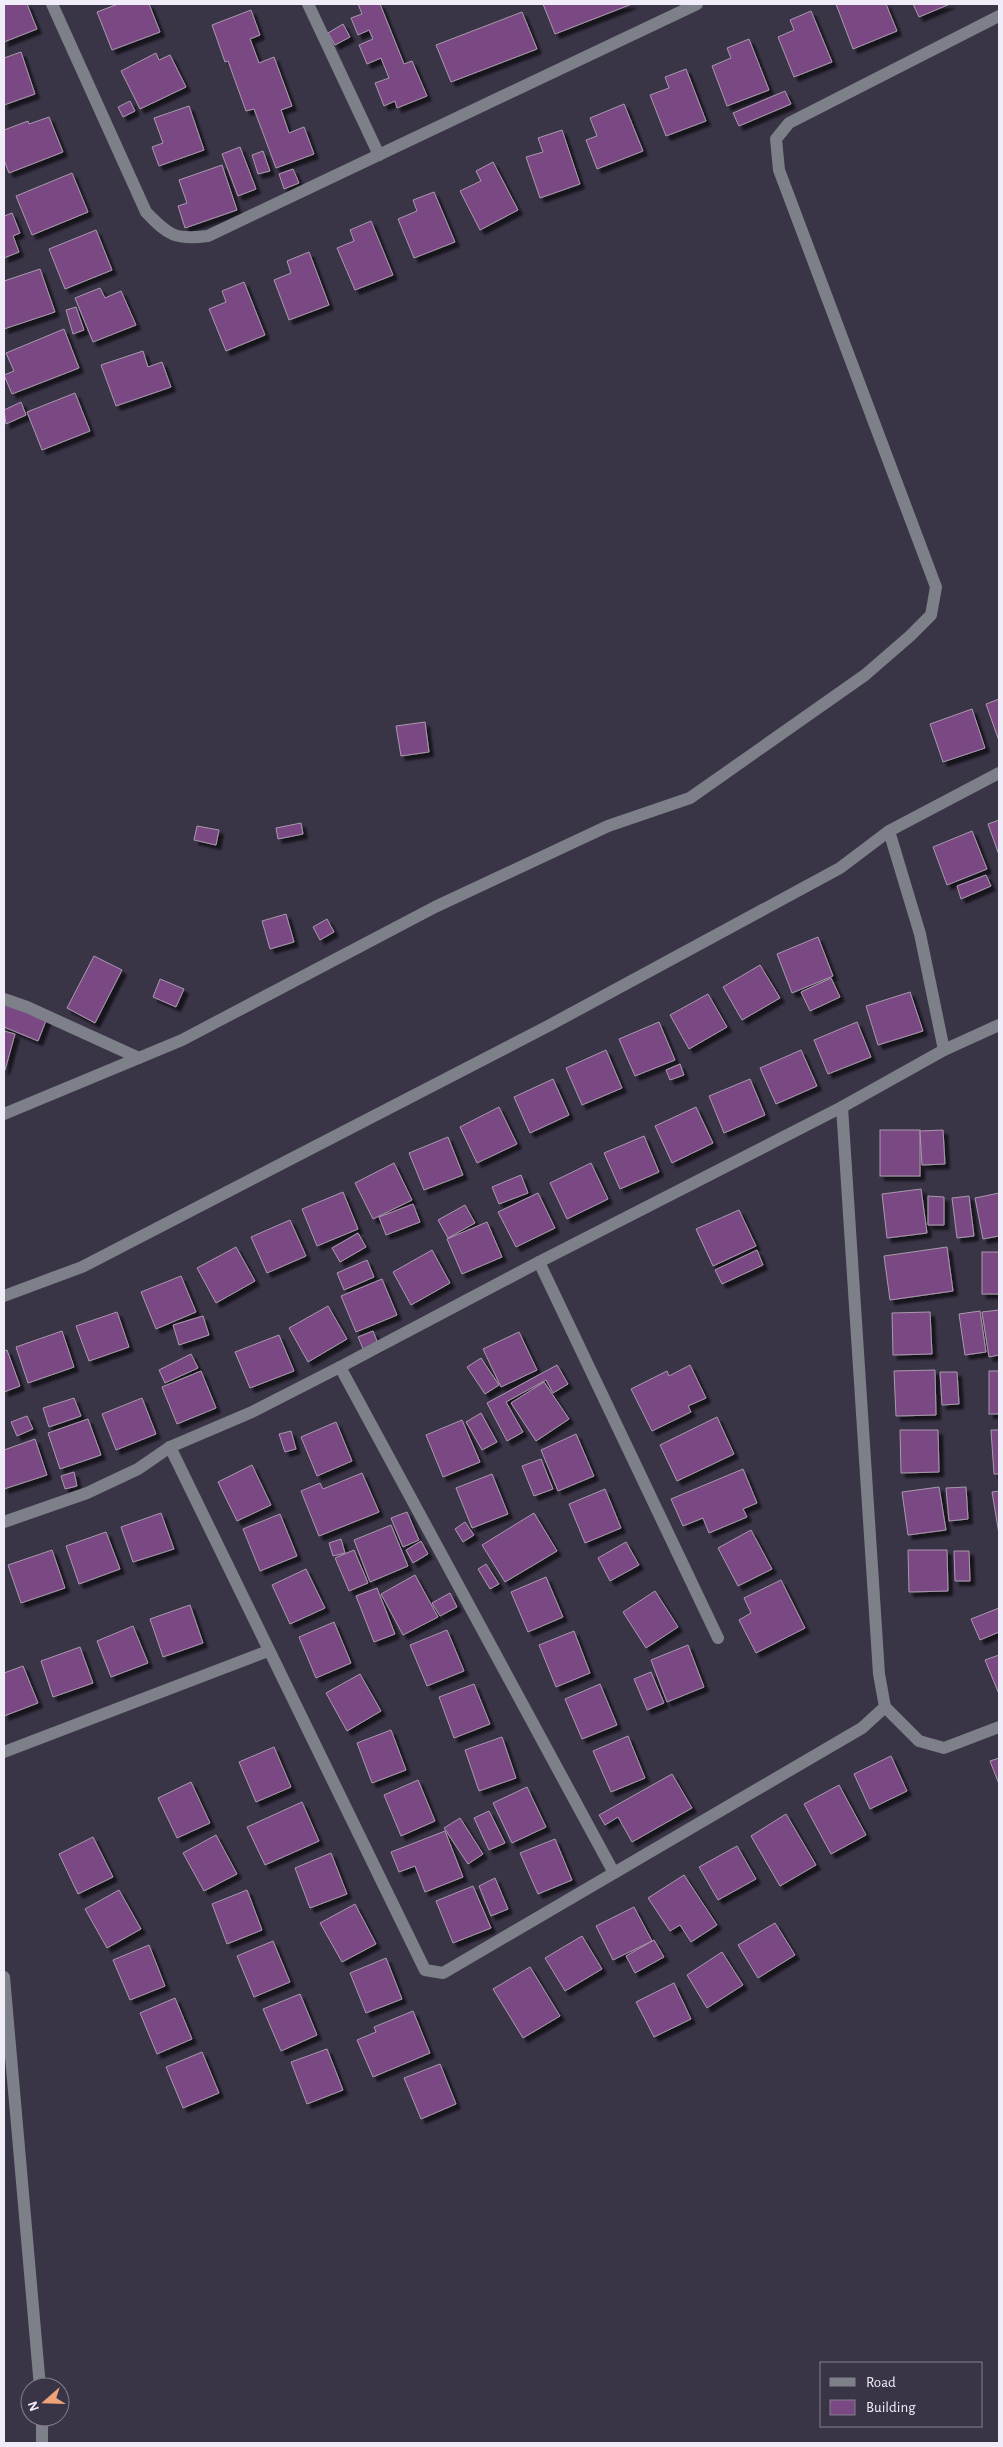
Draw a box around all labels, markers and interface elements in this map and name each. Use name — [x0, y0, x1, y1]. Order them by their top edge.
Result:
legend — [820, 2362, 983, 2427]
text: Road — [866, 2375, 896, 2390]
north arrow — [20, 2377, 70, 2427]
text: N — [25, 2399, 42, 2413]
text: Building — [866, 2400, 916, 2415]

